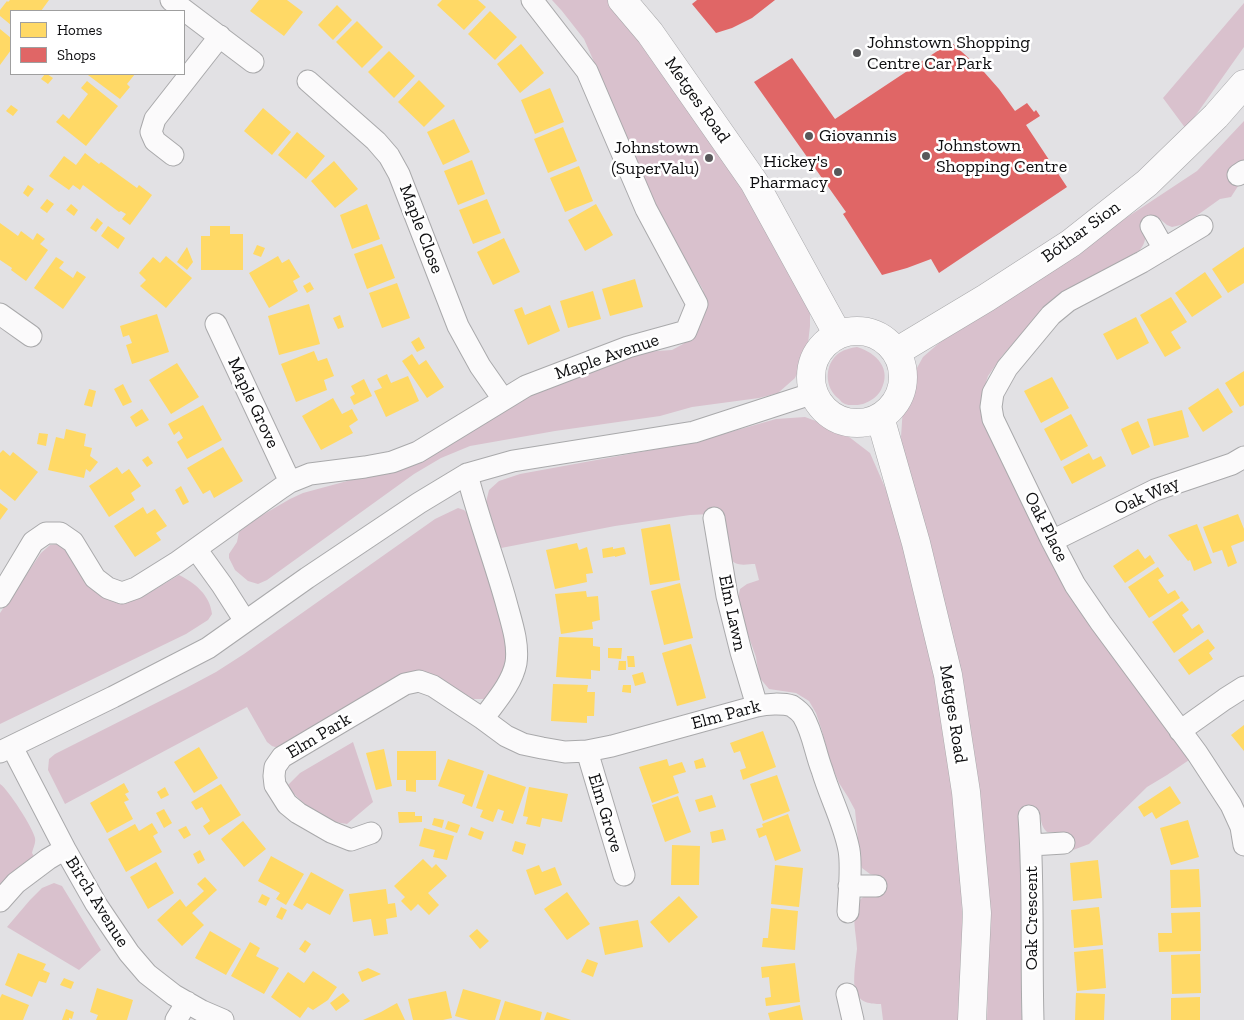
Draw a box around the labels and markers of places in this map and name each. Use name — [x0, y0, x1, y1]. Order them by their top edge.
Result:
place label: Johnstown Shopping Centre Car Park — [867, 32, 1030, 74]
marker: Johnstown Shopping Centre Car Park — [851, 47, 863, 59]
place label: Giovannis — [819, 125, 897, 147]
marker: Giovannis — [803, 130, 815, 142]
place label: Johnstown Shopping Centre — [936, 135, 1067, 178]
place label: Johnstown (SuperValu) — [611, 137, 699, 180]
marker: Johnstown Shopping Centre — [920, 150, 932, 162]
place label: Hickey's Pharmacy — [750, 151, 828, 193]
marker: Johnstown (SuperValu) — [703, 152, 715, 164]
marker: Hickey's Pharmacy — [832, 166, 844, 178]

